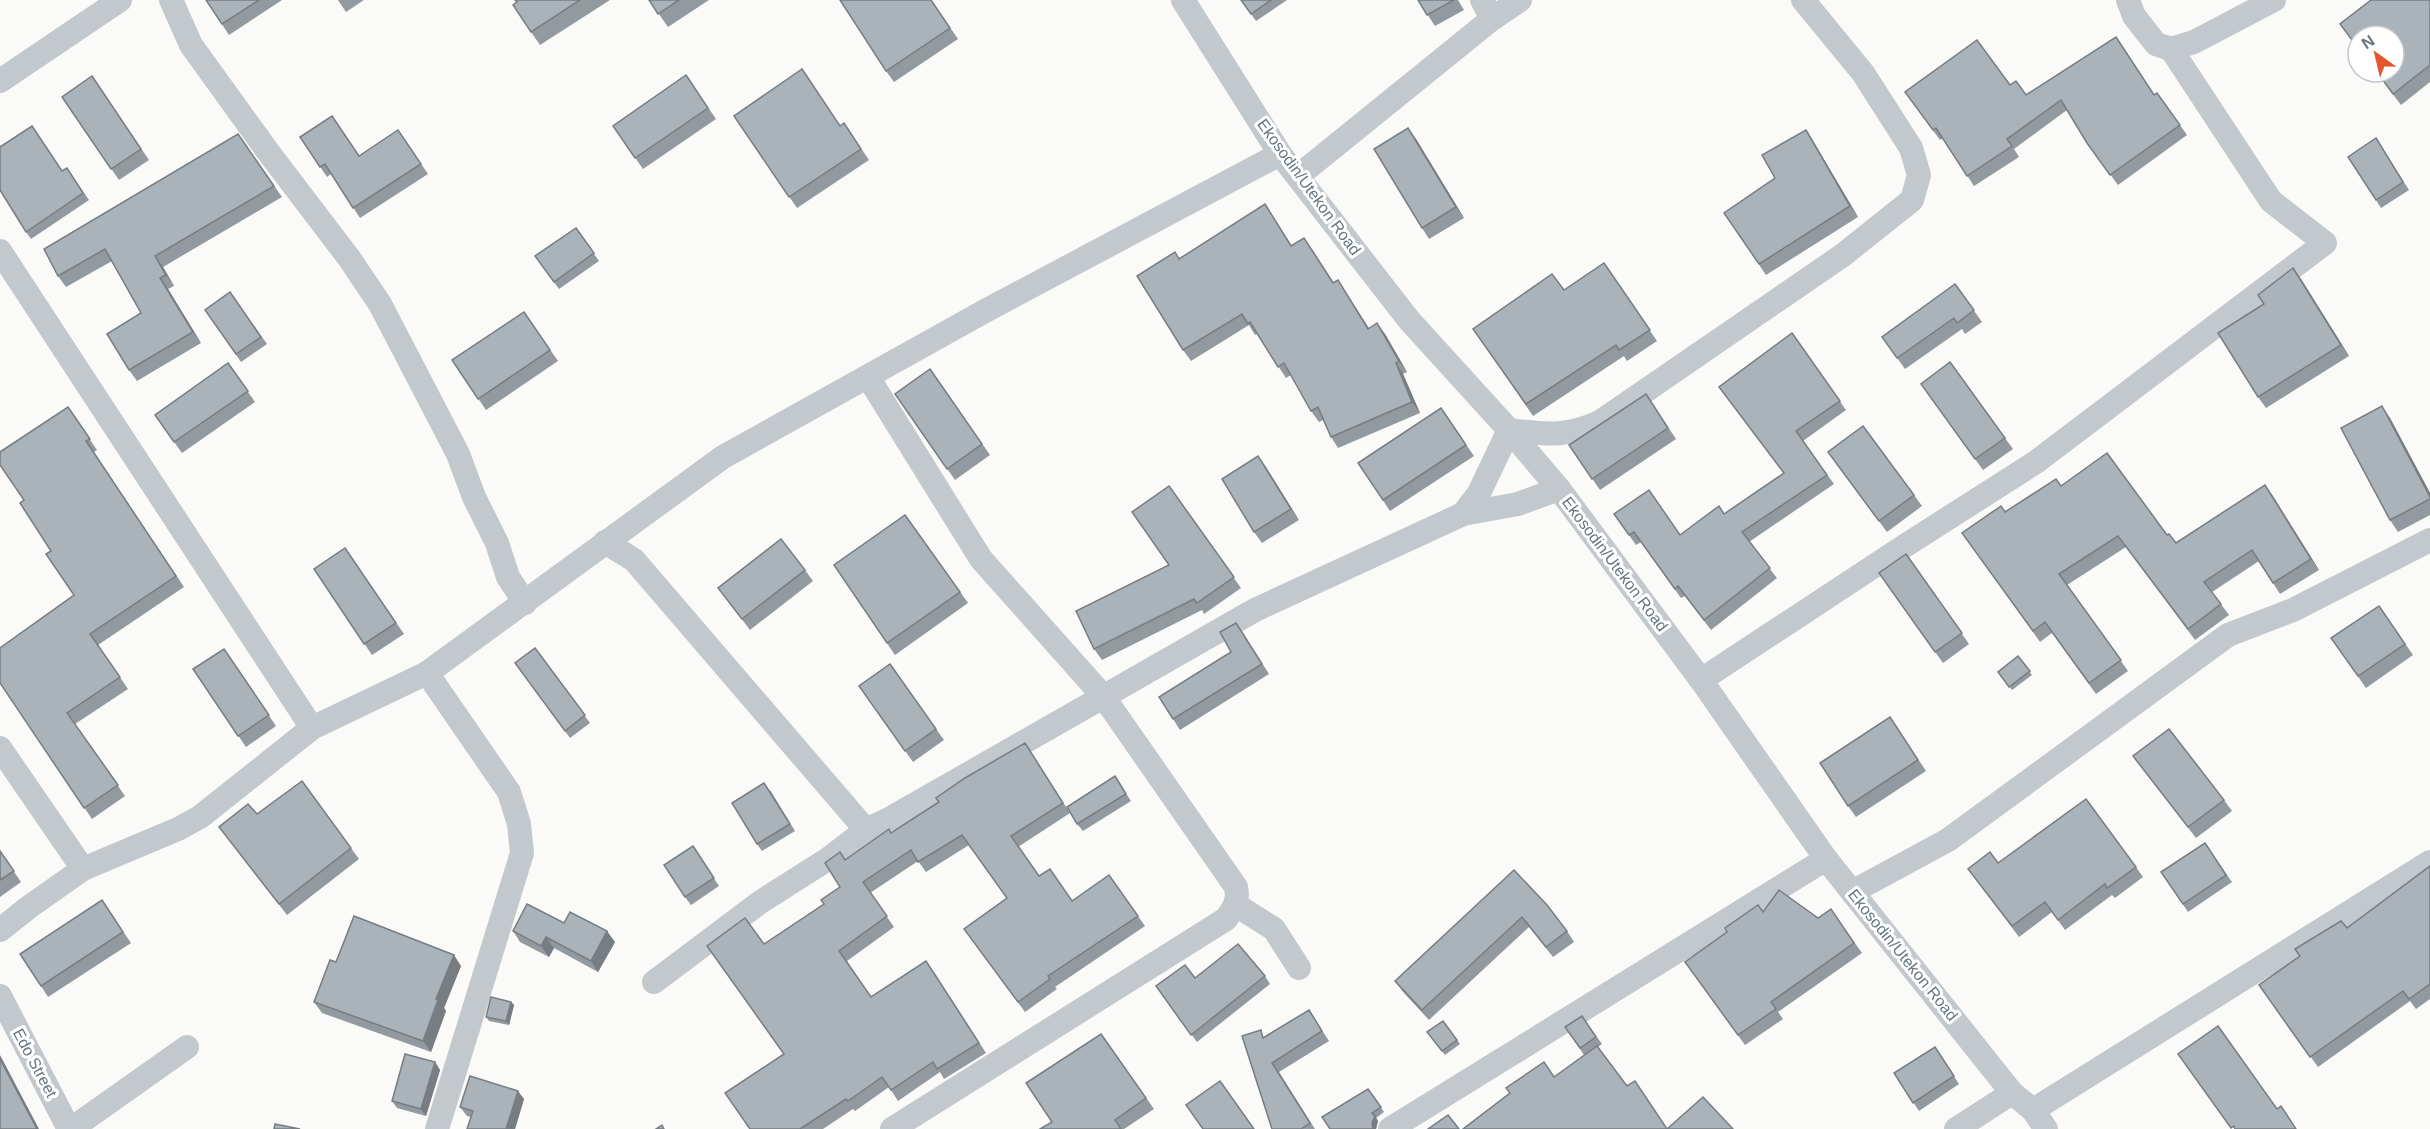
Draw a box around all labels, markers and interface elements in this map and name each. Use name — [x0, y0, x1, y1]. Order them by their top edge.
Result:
north arrow — [2346, 24, 2406, 84]
text: N — [2358, 32, 2377, 52]
street label: Ekosodin/Utekon Road — [1254, 116, 1364, 258]
street label: Ekosodin/Utekon Road — [1559, 494, 1671, 634]
street label: Ekosodin/Utekon Road — [1845, 886, 1961, 1024]
street label: Edo Street — [10, 1026, 61, 1101]

